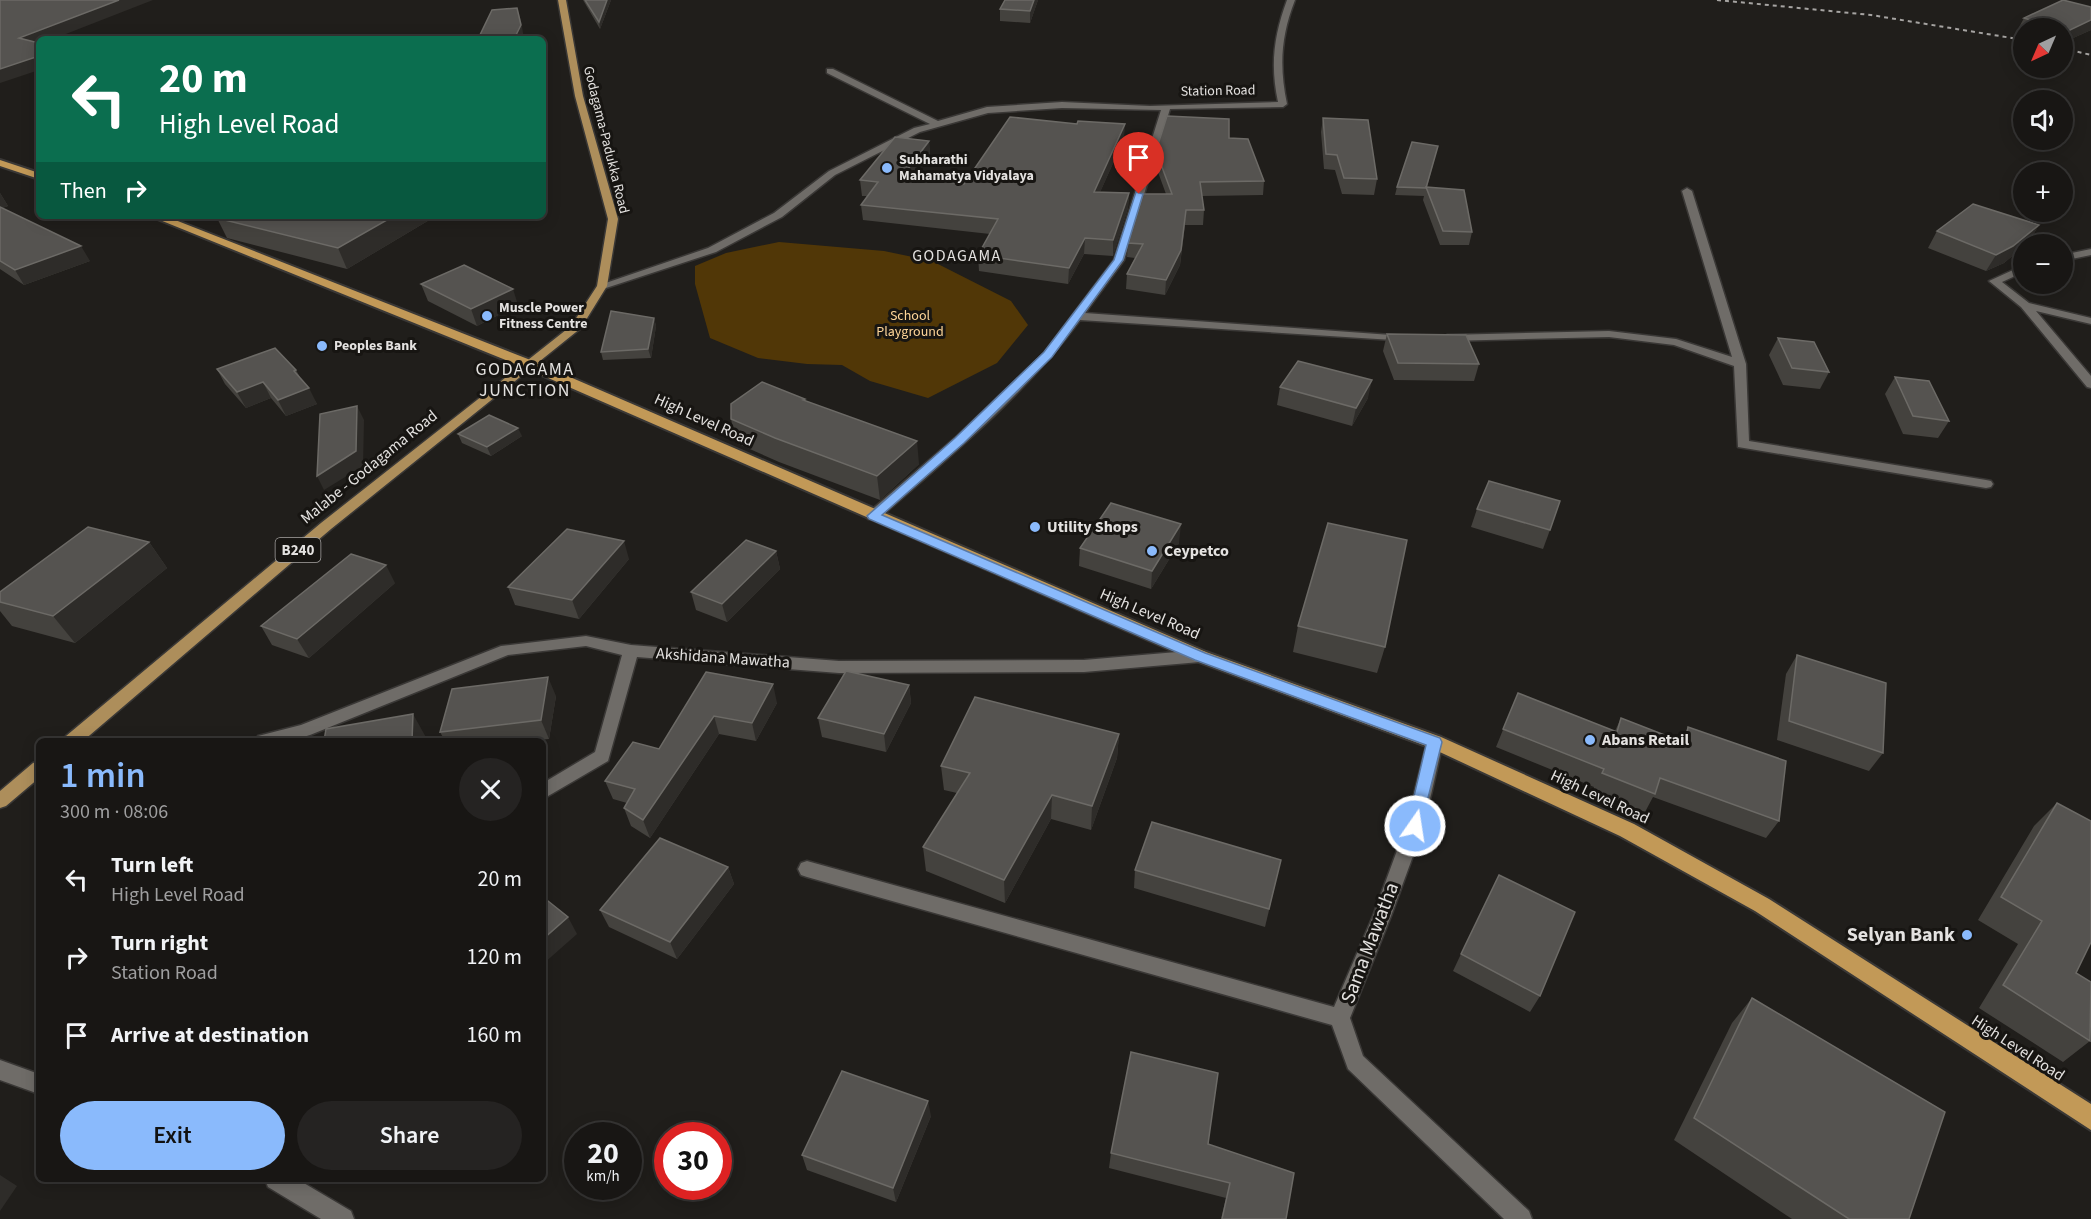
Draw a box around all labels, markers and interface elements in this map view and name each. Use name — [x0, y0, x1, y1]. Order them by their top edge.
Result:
north arrow — [2013, 18, 2073, 78]
map controls — [2013, 18, 2073, 294]
text: 20 m — [159, 49, 248, 109]
icon: left — [60, 60, 138, 138]
street label: Godagama-Padukka Road — [578, 64, 634, 216]
street label: Station Road — [1180, 80, 1256, 102]
button: sound — [2013, 90, 2073, 150]
text: High Level Road — [159, 105, 339, 144]
pin — [1113, 132, 1164, 194]
icon: arrive — [1122, 141, 1155, 174]
place label: Subharathi Mahamatya Vidyalaya — [899, 150, 1034, 186]
marker: Subharathi Mahamatya Vidyalaya — [880, 161, 894, 175]
button: + — [2013, 162, 2073, 222]
icon: right — [119, 174, 152, 207]
text: Then — [60, 175, 107, 207]
button: − — [2013, 234, 2073, 294]
district label: GODAGAMA — [912, 245, 1002, 267]
place label: Muscle Power Fitness Centre — [499, 298, 587, 334]
park label: School Playground — [876, 306, 944, 342]
marker: Muscle Power Fitness Centre — [480, 309, 494, 323]
place label: Peoples Bank — [334, 336, 417, 356]
marker: Peoples Bank — [315, 339, 329, 353]
district label: GODAGAMA JUNCTION — [475, 357, 575, 403]
street label: High Level Road — [651, 388, 757, 452]
street label: Malabe - Godagama Road — [296, 405, 442, 529]
place label: Utility Shops — [1047, 516, 1138, 538]
marker: Utility Shops — [1028, 520, 1042, 534]
road number: B240 — [276, 538, 320, 562]
place label: Ceypetco — [1164, 540, 1229, 562]
marker: Ceypetco — [1145, 544, 1159, 558]
street label: High Level Road — [1096, 583, 1204, 645]
street label: Akshidana Mawatha — [655, 642, 791, 674]
place label: Abans Retail — [1601, 729, 1689, 751]
marker: Abans Retail — [1583, 733, 1597, 747]
text: 1 min — [60, 750, 146, 801]
button: close — [459, 758, 522, 821]
street label: High Level Road — [1547, 764, 1653, 830]
position arrow — [1383, 794, 1447, 858]
text: 300 m · 08:06 — [60, 798, 168, 826]
text: Turn left — [111, 849, 193, 881]
icon: left — [60, 863, 93, 896]
text: 20 m — [477, 863, 522, 895]
street label: Sama Mawatha — [1334, 878, 1406, 1008]
text: High Level Road — [111, 881, 245, 909]
place label: Selyan Bank — [1847, 921, 1955, 949]
text: Turn right — [111, 927, 208, 959]
marker: Selyan Bank — [1960, 928, 1974, 942]
icon: right — [60, 941, 93, 974]
text: 120 m — [467, 941, 522, 973]
text: Station Road — [111, 959, 218, 987]
street label: High Level Road — [1967, 1010, 2069, 1086]
icon: arrive — [60, 1019, 93, 1052]
text: Arrive at destination — [111, 1019, 309, 1051]
text: 160 m — [467, 1019, 522, 1051]
button: Exit — [60, 1101, 285, 1170]
button: Share — [297, 1101, 522, 1170]
speed limit sign: 30 — [654, 1122, 732, 1200]
text: 20 — [587, 1132, 619, 1175]
text: km/h — [586, 1166, 620, 1187]

